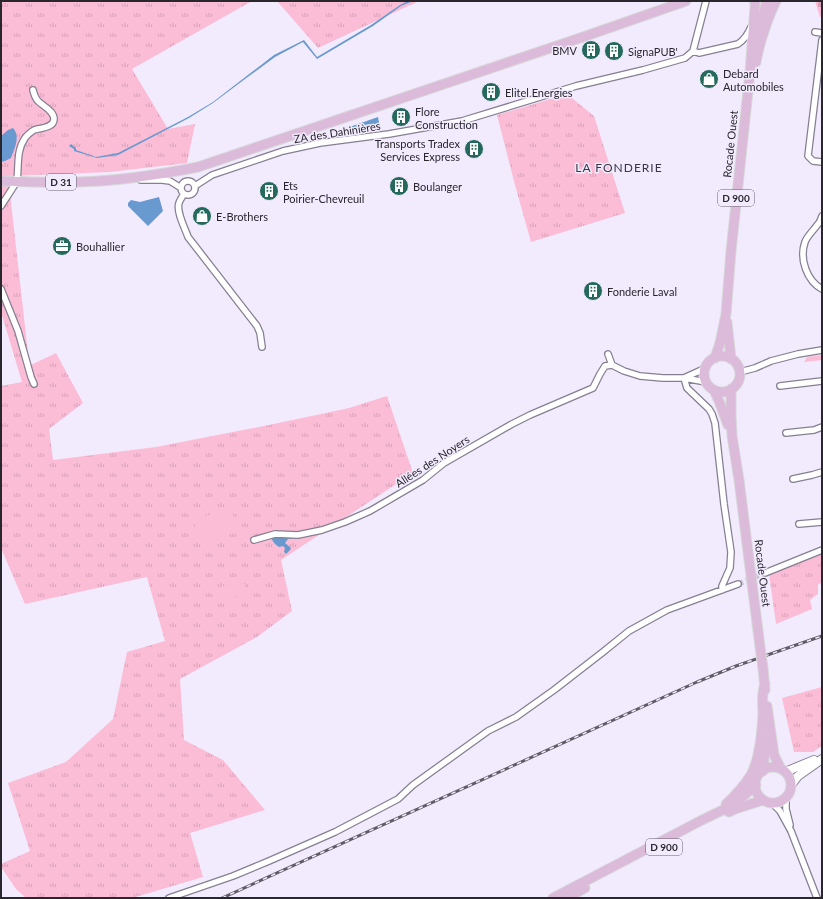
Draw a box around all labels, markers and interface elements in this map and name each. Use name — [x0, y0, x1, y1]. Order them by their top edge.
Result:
building icon: BMV — [580, 39, 602, 61]
building icon: SignaPUB' — [603, 40, 625, 62]
place label: BMV — [552, 44, 578, 57]
place label: SignaPUB' — [628, 45, 678, 58]
place label: Debard Automobiles — [723, 67, 784, 93]
shop icon: Debard Automobiles — [698, 68, 720, 90]
building icon: Elitel Energies — [480, 81, 502, 103]
place label: Elitel Energies — [505, 86, 573, 99]
place label: Flore Construction — [415, 105, 478, 131]
building icon: Flore Construction — [390, 106, 412, 128]
street label: Rocade Ouest — [720, 110, 740, 178]
street label: ZA des Dahinières — [293, 119, 381, 145]
place label: Transports Tradex Services Express — [375, 137, 461, 163]
building icon: Transports Tradex Services Express — [463, 138, 485, 160]
district label: LA FONDERIE — [575, 160, 663, 175]
road number: D 31 — [46, 174, 76, 190]
building icon: Boulanger — [388, 175, 410, 197]
place label: Ets Poirier-Chevreuil — [283, 179, 364, 205]
building icon: Ets Poirier-Chevreuil — [258, 180, 280, 202]
place label: Boulanger — [413, 180, 462, 193]
road number: D 900 — [718, 190, 754, 206]
shop icon: E-Brothers — [191, 205, 213, 227]
place label: E-Brothers — [216, 210, 268, 223]
office icon: Bouhallier — [51, 235, 73, 257]
place label: Bouhallier — [76, 240, 125, 253]
building icon: Fonderie Laval — [582, 280, 604, 302]
place label: Fonderie Laval — [607, 285, 677, 298]
street label: Allées des Noyers — [393, 432, 472, 490]
street label: Rocade Ouest — [752, 539, 774, 607]
road number: D 900 — [646, 839, 682, 855]

